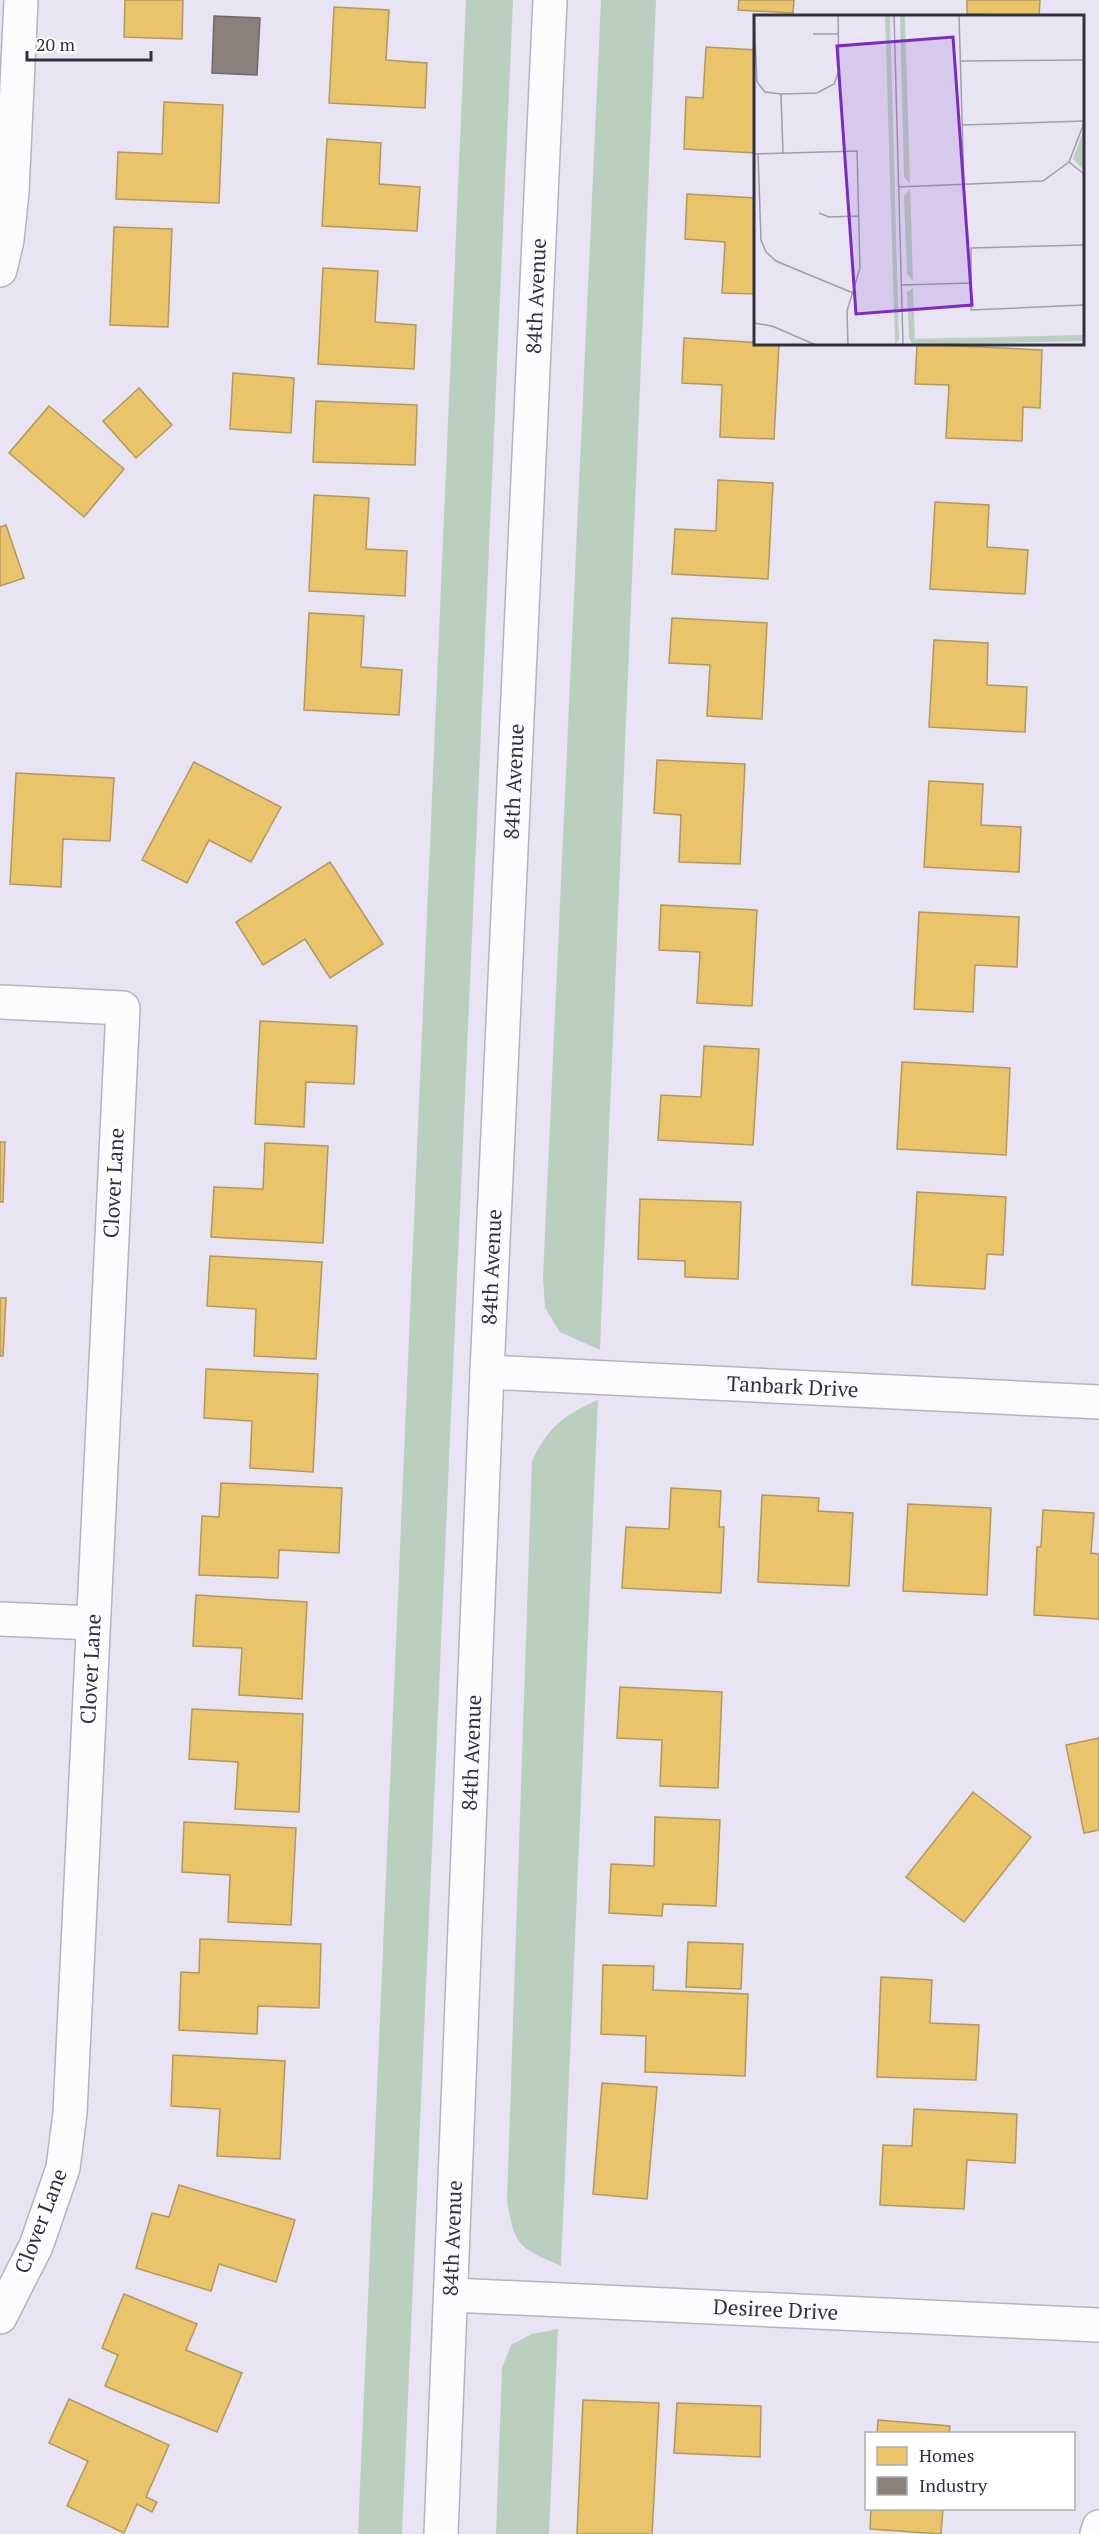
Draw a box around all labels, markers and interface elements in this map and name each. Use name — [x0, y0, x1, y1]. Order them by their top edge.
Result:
inset map — [754, 15, 1084, 345]
scale bar — [27, 24, 152, 62]
text: 20 m — [36, 32, 76, 56]
street label: 84th Avenue — [519, 237, 552, 355]
street label: 84th Avenue — [496, 723, 530, 840]
street label: Clover Lane — [96, 1127, 130, 1239]
street label: 84th Avenue — [474, 1208, 507, 1326]
street label: Tanbark Drive — [726, 1369, 859, 1403]
street label: Clover Lane — [73, 1613, 107, 1725]
street label: 84th Avenue — [455, 1694, 487, 1811]
street label: Clover Lane — [7, 2164, 73, 2277]
street label: 84th Avenue — [435, 2180, 468, 2297]
street label: Desiree Drive — [712, 2292, 839, 2326]
legend — [865, 2432, 1075, 2510]
text: Homes — [919, 2443, 974, 2467]
text: Industry — [919, 2473, 988, 2497]

